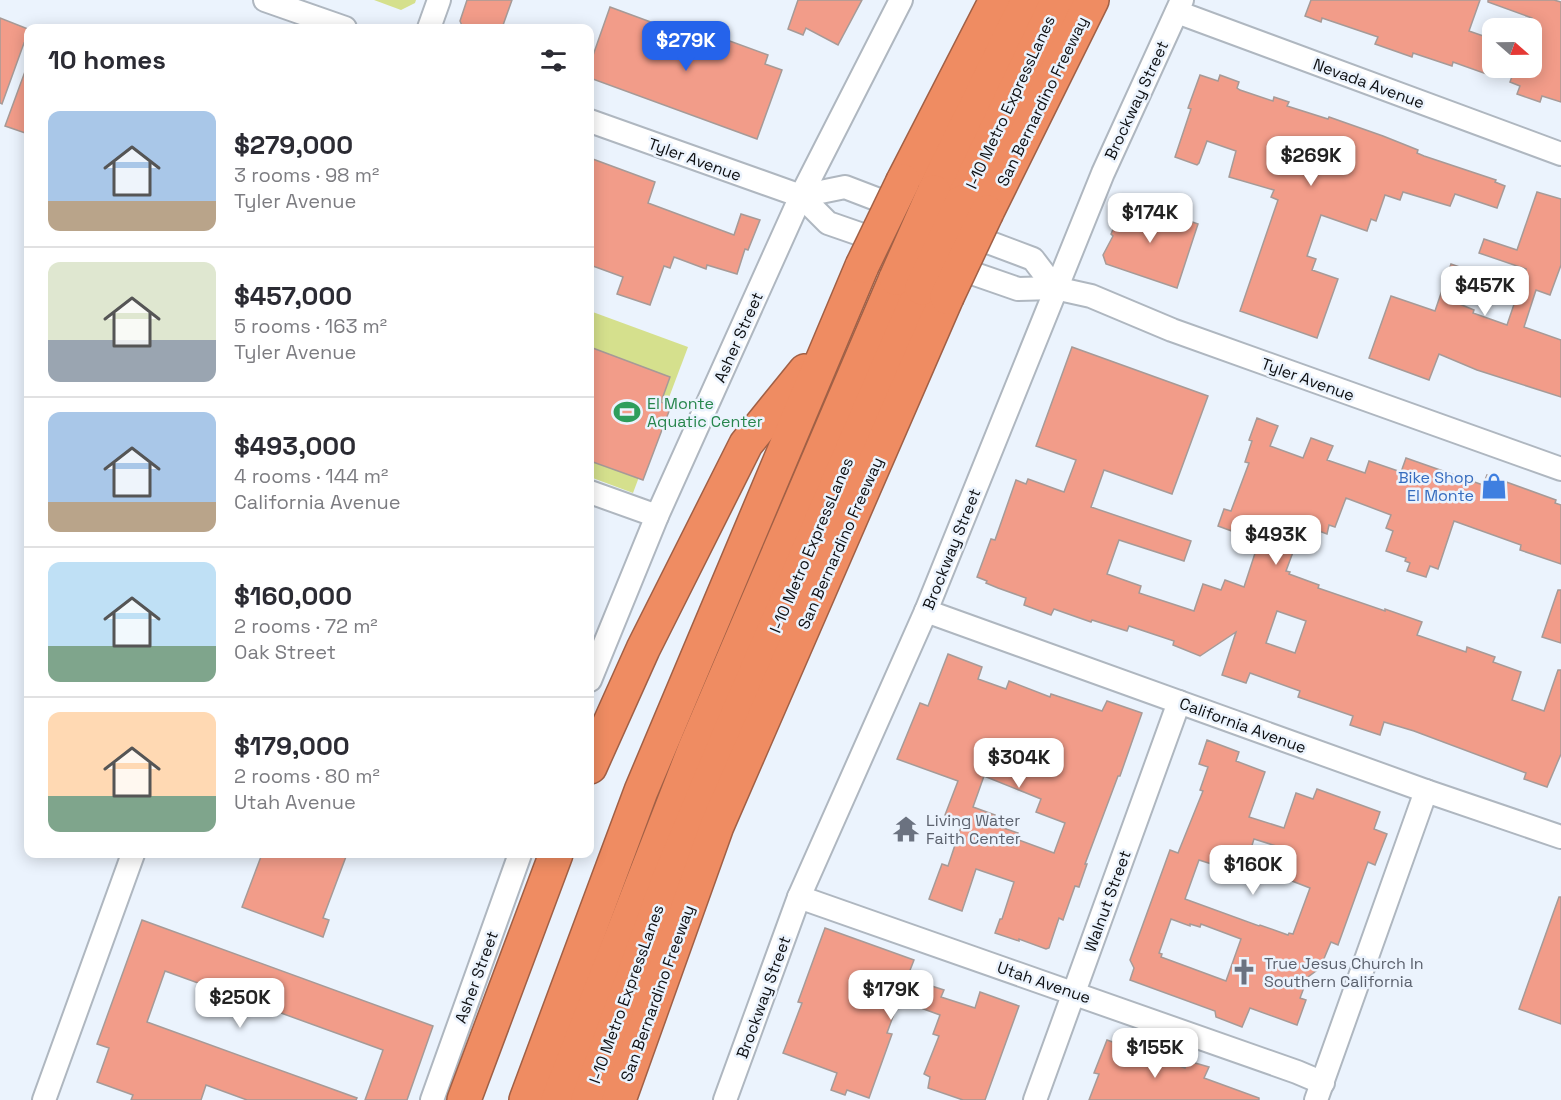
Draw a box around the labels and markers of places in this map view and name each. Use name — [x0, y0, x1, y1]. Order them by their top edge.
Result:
pin: $279K — [644, 21, 728, 72]
pin: $269K — [1269, 136, 1353, 187]
pin: $174K — [1108, 193, 1192, 244]
pin: $457K — [1443, 266, 1527, 317]
place label: El Monte Aquatic Center — [647, 393, 763, 432]
sports icon: El Monte Aquatic Center — [612, 397, 642, 427]
place label: Bike Shop El Monte — [1398, 467, 1474, 506]
shop icon: Bike Shop El Monte — [1479, 471, 1509, 501]
pin: $493K — [1234, 515, 1318, 566]
pin: $304K — [977, 738, 1061, 789]
place label: Living Water Faith Center — [926, 810, 1021, 849]
temple icon: Living Water Faith Center — [891, 814, 921, 844]
pin: $160K — [1211, 845, 1295, 896]
place label: True Jesus Church In Southern California — [1264, 953, 1424, 992]
church icon: True Jesus Church In Southern California — [1229, 957, 1259, 987]
pin: $179K — [849, 970, 933, 1021]
pin: $250K — [198, 978, 282, 1029]
pin: $155K — [1113, 1028, 1197, 1079]

